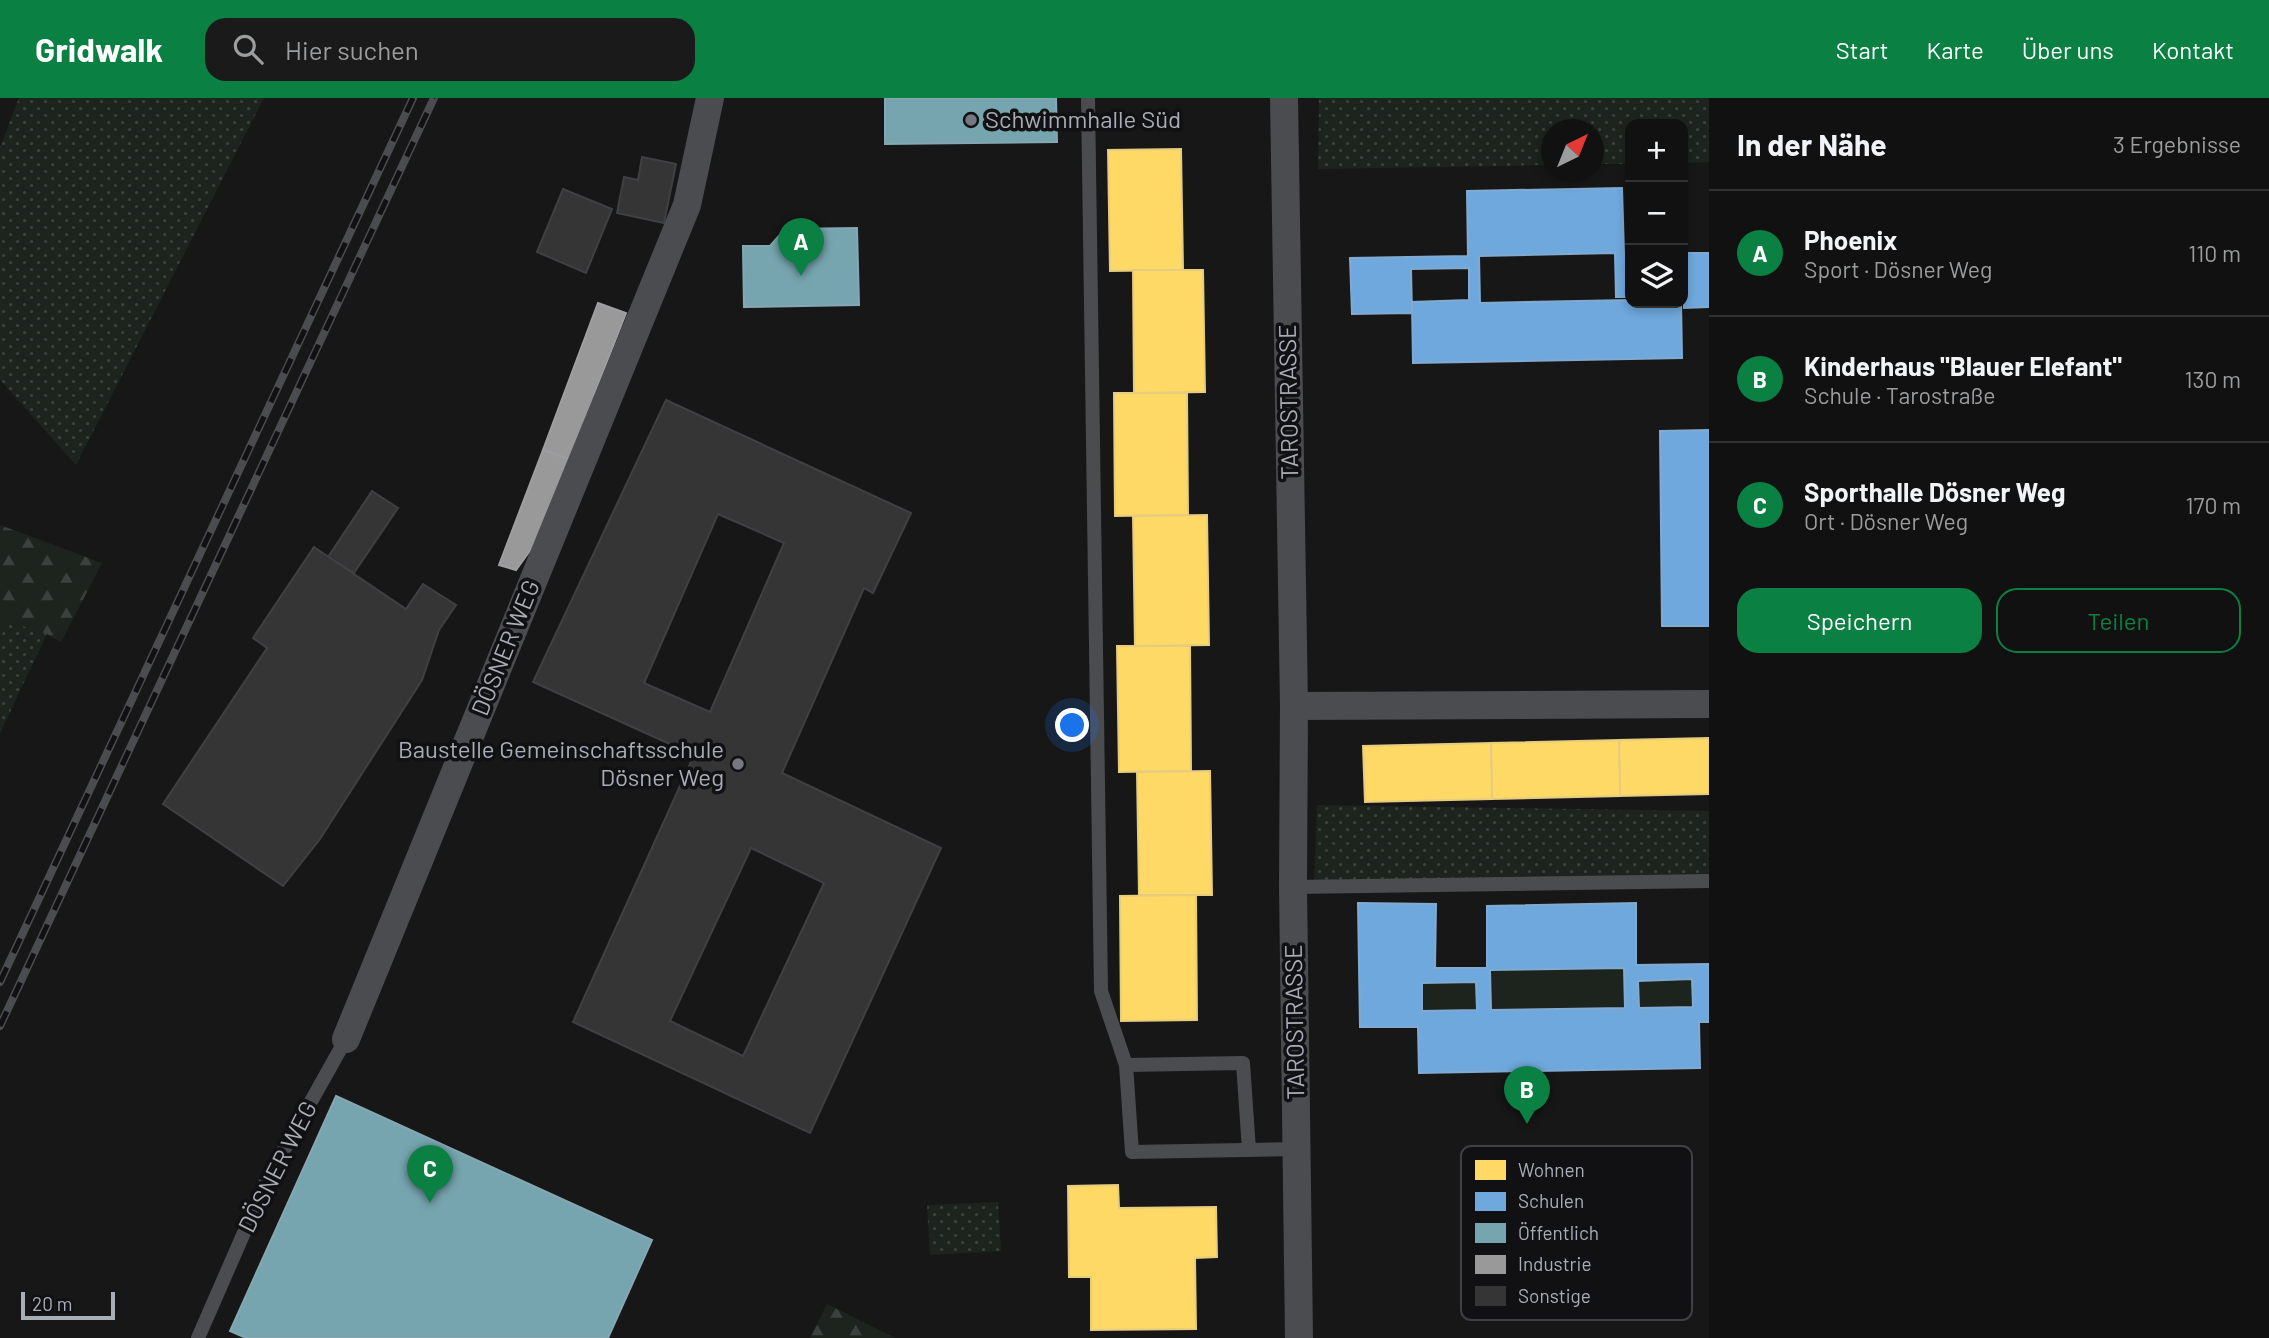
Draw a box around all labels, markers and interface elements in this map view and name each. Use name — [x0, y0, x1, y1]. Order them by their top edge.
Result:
search box — [205, 18, 695, 81]
text: Gridwalk — [35, 29, 163, 69]
icon: search — [229, 30, 267, 68]
text: Hier suchen — [285, 34, 419, 65]
text: Start — [1836, 35, 1889, 64]
text: Karte — [1927, 35, 1984, 64]
text: Über uns — [2022, 35, 2114, 64]
text: Kontakt — [2152, 35, 2234, 64]
place label: Schwimmhalle Süd — [985, 104, 1181, 133]
marker: Schwimmhalle Süd — [963, 112, 979, 128]
north arrow — [1541, 119, 1604, 182]
map controls — [1625, 119, 1688, 308]
button: + — [1625, 119, 1688, 182]
text: In der Nähe — [1737, 126, 1887, 162]
text: 3 Ergebnisse — [2113, 130, 2241, 158]
button: − — [1625, 182, 1688, 245]
pin: A — [778, 218, 824, 276]
text: Phoenix — [1804, 224, 1897, 255]
text: A — [1752, 239, 1768, 267]
text: 110 m — [2188, 239, 2241, 267]
button: layers — [1625, 245, 1688, 308]
text: Sport · Dösner Weg — [1804, 255, 1992, 283]
street label: TAROSTRASSE — [1272, 324, 1303, 480]
text: Kinderhaus "Blauer Elefant" — [1804, 350, 2122, 381]
text: B — [1753, 365, 1767, 393]
text: 130 m — [2184, 365, 2241, 393]
text: Schule · Tarostraße — [1804, 381, 1996, 409]
text: Sporthalle Dösner Weg — [1804, 476, 2065, 507]
text: C — [1753, 491, 1767, 519]
text: 170 m — [2185, 491, 2241, 519]
text: Ort · Dösner Weg — [1804, 507, 1968, 535]
street label: DÖSNER WEG — [464, 575, 545, 719]
button: Speichern — [1737, 588, 1982, 653]
button: Teilen — [1996, 588, 2241, 653]
your location — [1055, 708, 1089, 742]
place label: Baustelle Gemeinschaftsschule Dösner Weg — [398, 734, 724, 791]
marker: Baustelle Gemeinschaftsschule Dösner Weg — [730, 756, 746, 772]
street label: TAROSTRASSE — [1278, 944, 1309, 1100]
pin: B — [1504, 1066, 1550, 1124]
street label: DÖSNER WEG — [231, 1096, 322, 1237]
pin: C — [407, 1145, 453, 1203]
legend — [1461, 1146, 1692, 1320]
text: Wohnen — [1518, 1158, 1585, 1181]
text: Schulen — [1518, 1189, 1584, 1212]
text: Öffentlich — [1518, 1221, 1599, 1244]
text: Industrie — [1518, 1252, 1592, 1275]
text: Sonstige — [1518, 1284, 1591, 1307]
scale bar — [21, 1289, 116, 1321]
text: 20 m — [32, 1292, 72, 1315]

